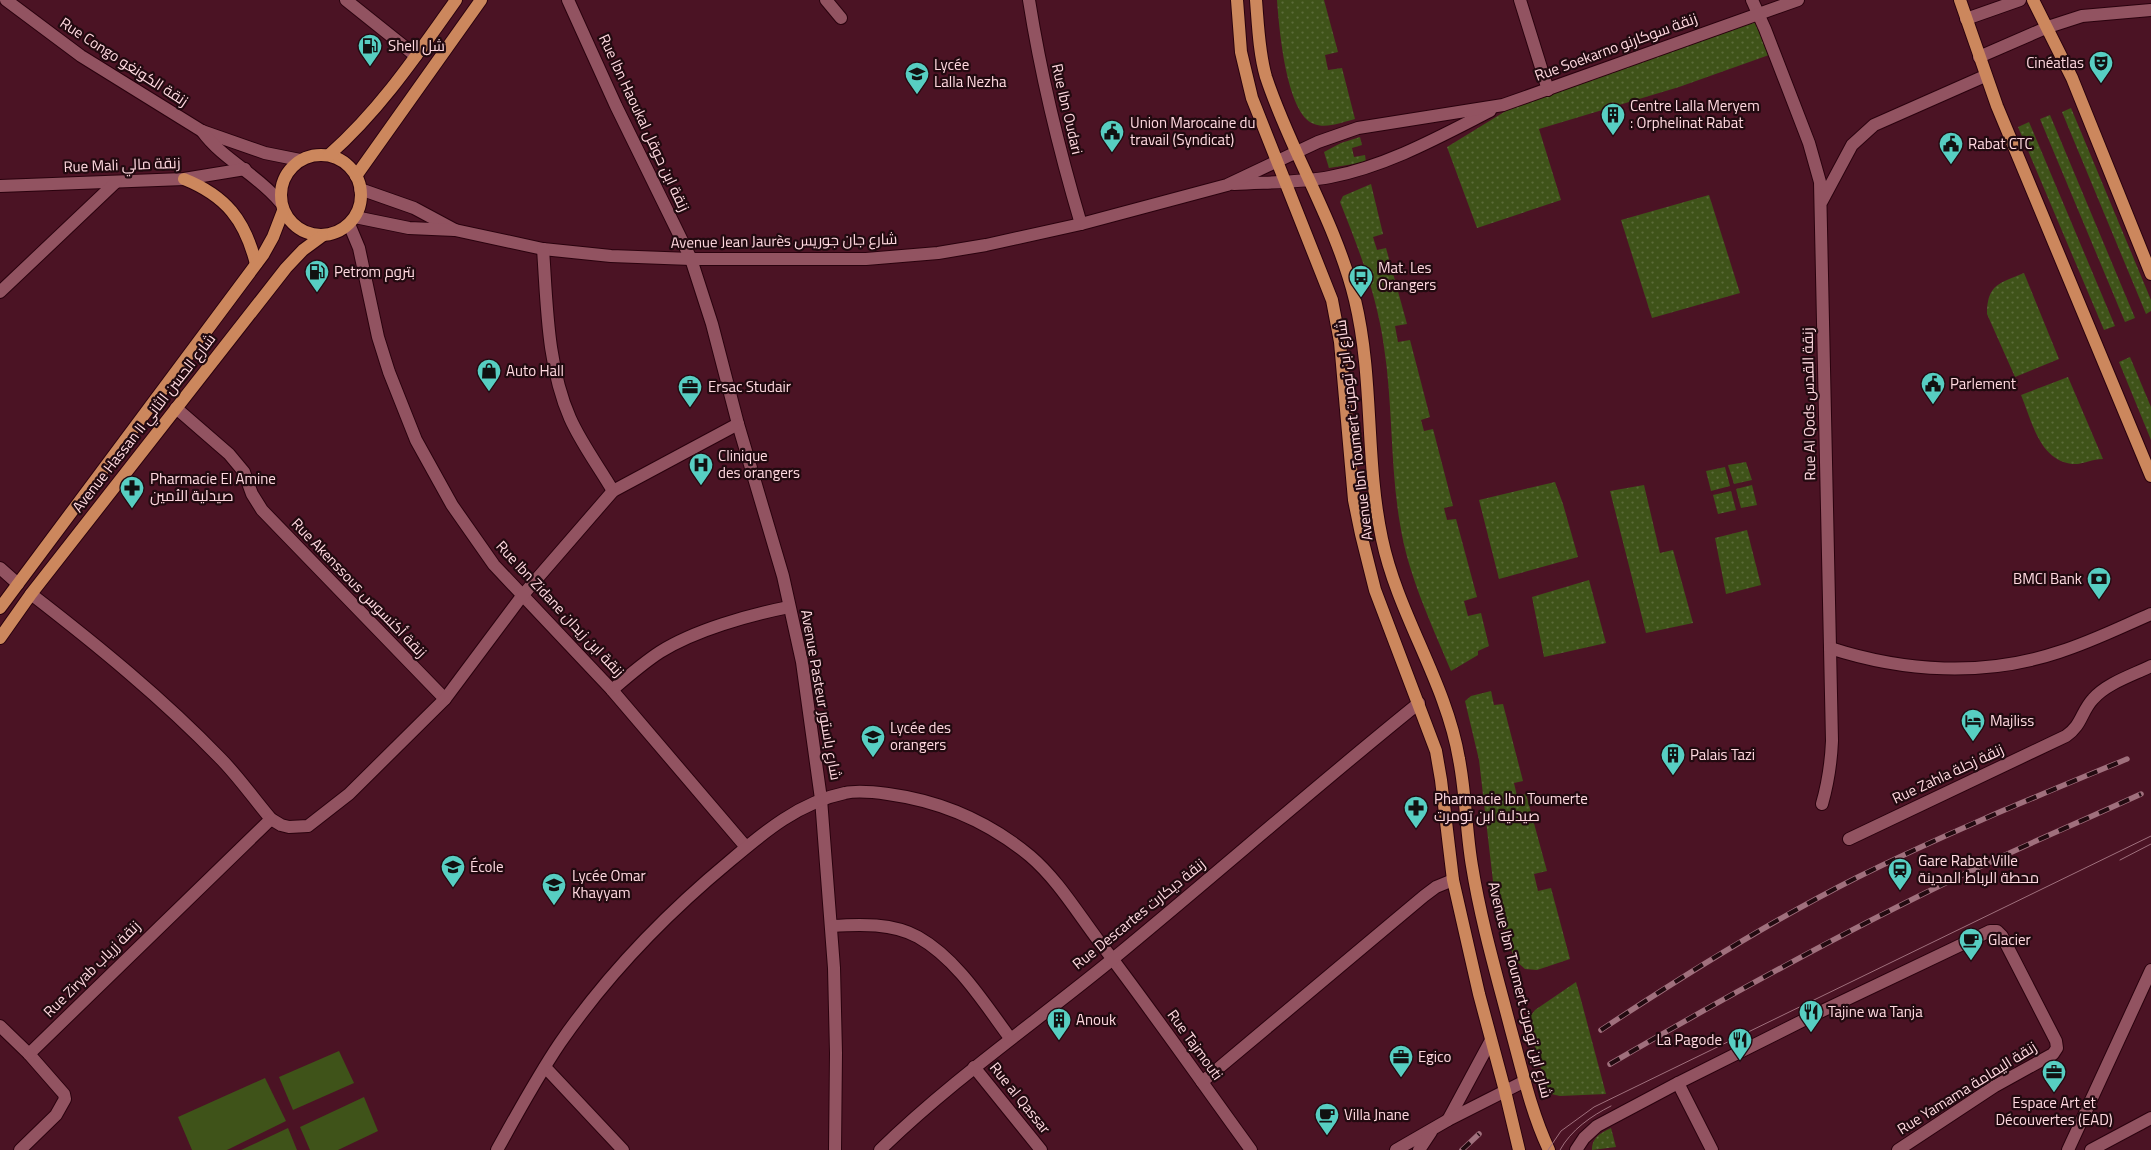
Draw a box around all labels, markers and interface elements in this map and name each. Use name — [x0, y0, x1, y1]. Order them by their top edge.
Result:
street label: Rue Soekarno زنقة سوكارنو — [1531, 6, 1700, 87]
street label: Rue Congo زنقة الكونغو — [55, 11, 193, 112]
street label: Rue Ibn Haoukal زنقة ابن حوقل — [593, 30, 696, 215]
fuel station icon: Shell شل — [357, 33, 383, 67]
place label: Shell شل — [388, 34, 445, 57]
theatre icon: Cinéatlas — [2088, 50, 2114, 84]
place label: Cinéatlas — [2026, 51, 2084, 74]
place label: Lycée Lalla Nezha — [934, 53, 1007, 93]
school or university icon: Lycée Lalla Nezha — [904, 61, 930, 95]
street label: Rue Ibn Oudari — [1046, 61, 1089, 157]
place label: Centre Lalla Meryem : Orphelinat Rabat — [1630, 94, 1760, 134]
building icon: Centre Lalla Meryem : Orphelinat Rabat — [1600, 102, 1626, 136]
place label: Union Marocaine du travail (Syndicat) — [1130, 111, 1256, 151]
public building icon: Union Marocaine du travail (Syndicat) — [1099, 119, 1125, 153]
public building icon: Rabat CTC — [1938, 131, 1964, 165]
place label: Rabat CTC — [1968, 132, 2033, 155]
street label: Rue Mali زنقة مالي — [63, 151, 181, 179]
street label: Avenue Jean Jaurès شارع جان جوريس — [670, 227, 898, 254]
place label: Mat. Les Orangers — [1378, 256, 1436, 296]
fuel station icon: Petrom بتروم — [304, 259, 330, 293]
place label: Petrom بتروم — [334, 260, 415, 283]
bus stop icon: Mat. Les Orangers — [1348, 264, 1374, 298]
street label: Avenue Ibn Toumert شارع ابن تومرت — [1329, 318, 1378, 542]
street label: Rue Al Qods زنقة القدس — [1796, 327, 1821, 481]
street label: Avenue Hassan II شارع الحسن الثاني — [66, 328, 222, 518]
shop icon: Auto Hall — [476, 358, 502, 392]
place label: Auto Hall — [506, 359, 564, 382]
public building icon: Parlement — [1920, 371, 1946, 405]
place label: Parlement — [1950, 372, 2017, 395]
office icon: Ersac Studair — [677, 374, 703, 408]
place label: Ersac Studair — [708, 375, 791, 398]
place label: Clinique des orangers — [718, 444, 800, 484]
hospital icon: Clinique des orangers — [688, 452, 714, 486]
place label: Pharmacie El Amine صيدلية الأمين — [150, 467, 276, 507]
pharmacy icon: Pharmacie El Amine صيدلية الأمين — [119, 475, 145, 509]
street label: Rue Akenssous زنقة أكنسوس — [286, 512, 433, 663]
street label: Rue Ibn Zidane زنقة ابن زيدان — [491, 535, 630, 682]
bank icon: BMCI Bank — [2086, 566, 2112, 600]
place label: BMCI Bank — [2013, 567, 2082, 590]
street label: Avenue Pasteur شارع باستور — [795, 608, 848, 782]
hotel icon: Majliss — [1960, 708, 1986, 742]
place label: Majliss — [1990, 709, 2034, 732]
place label: Lycée des orangers — [890, 716, 951, 756]
school or university icon: Lycée des orangers — [860, 724, 886, 758]
street label: Rue Zahla زنقة زحلة — [1888, 738, 2007, 810]
building icon: Palais Tazi — [1660, 742, 1686, 776]
place label: Palais Tazi — [1690, 743, 1755, 766]
place label: Pharmacie Ibn Toumerte صيدلية ابن تومرت — [1434, 787, 1588, 827]
pharmacy icon: Pharmacie Ibn Toumerte صيدلية ابن تومرت — [1403, 795, 1429, 829]
place label: Gare Rabat Ville محطة الرباط المدينة — [1918, 849, 2039, 889]
street label: Rue Descartes زنقة ديكارت — [1067, 853, 1210, 975]
school or university icon: École — [440, 854, 466, 888]
place label: École — [470, 855, 504, 878]
station icon: Gare Rabat Ville محطة الرباط المدينة — [1887, 857, 1913, 891]
place label: Lycée Omar Khayyam — [572, 864, 646, 904]
school or university icon: Lycée Omar Khayyam — [541, 872, 567, 906]
street label: Avenue Ibn Toumert شارع ابن تومرت — [1482, 879, 1559, 1101]
street label: Rue Ziryab زنقة زرياب — [38, 915, 145, 1022]
cafe icon: Glacier — [1958, 927, 1984, 961]
place label: Glacier — [1988, 928, 2031, 951]
restaurant icon: Tajine wa Tanja — [1798, 999, 1824, 1033]
place label: Tajine wa Tanja — [1828, 1000, 1923, 1023]
street label: Rue Tajmouti — [1162, 1005, 1229, 1085]
building icon: Anouk — [1046, 1007, 1072, 1041]
place label: Anouk — [1076, 1008, 1116, 1031]
restaurant icon: La Pagode — [1727, 1027, 1753, 1061]
place label: La Pagode — [1657, 1028, 1722, 1051]
street label: Rue Yamama زنقة اليمامة — [1892, 1035, 2041, 1140]
office icon: Egico — [1388, 1044, 1414, 1078]
place label: Egico — [1418, 1045, 1452, 1068]
street label: Rue al Qassar — [984, 1057, 1057, 1138]
office icon: Espace Art et Découvertes (EAD) — [2041, 1059, 2067, 1093]
place label: Espace Art et Découvertes (EAD) — [1995, 1091, 2113, 1131]
cafe icon: Villa Jnane — [1314, 1102, 1340, 1136]
place label: Villa Jnane — [1344, 1103, 1409, 1126]

